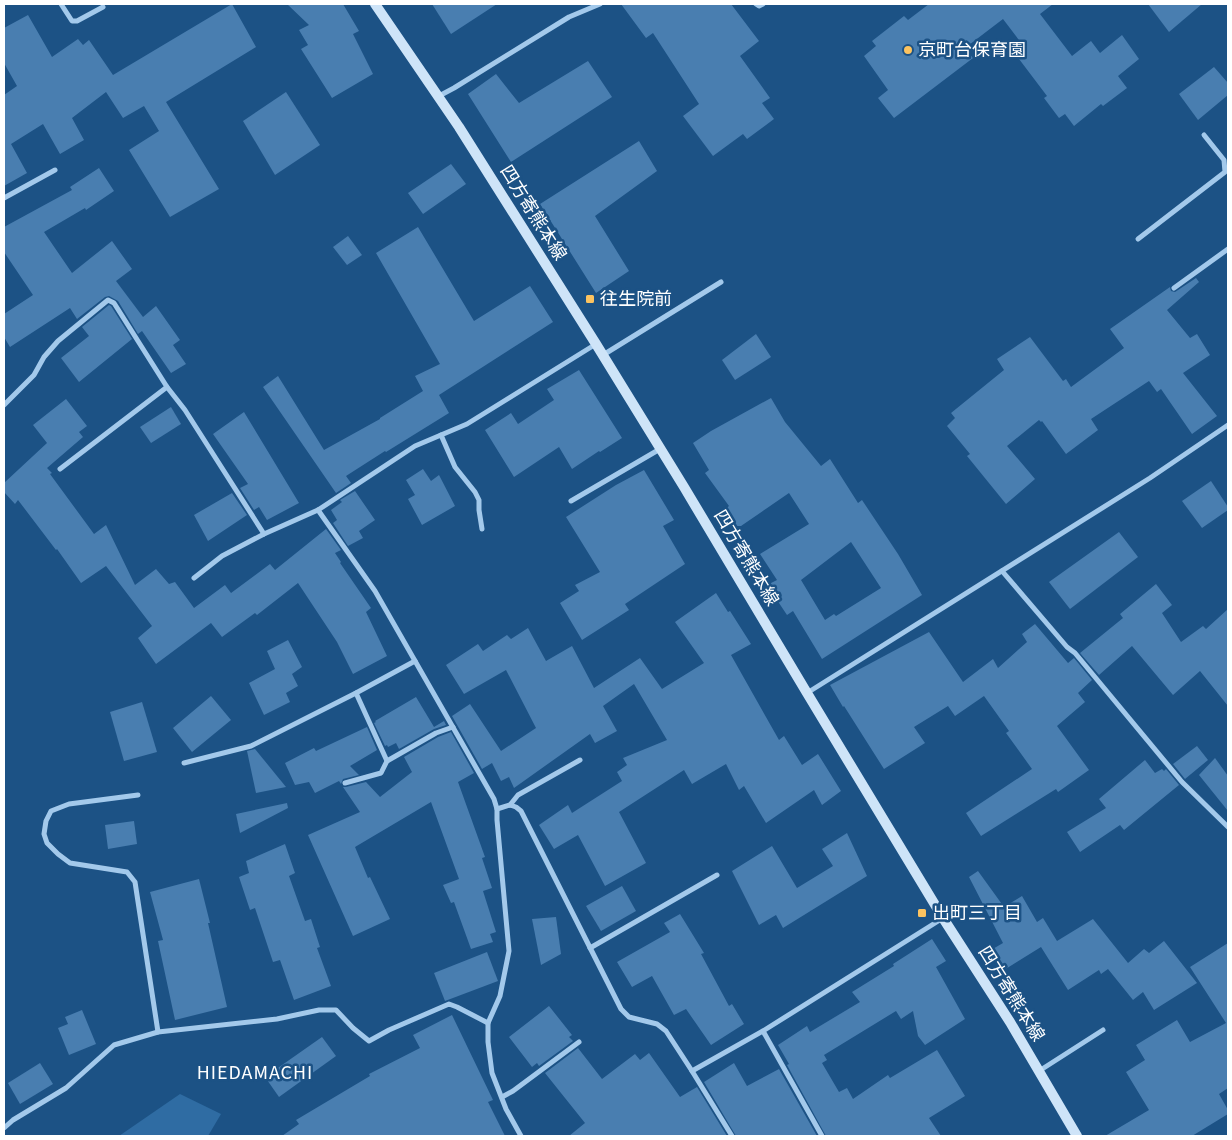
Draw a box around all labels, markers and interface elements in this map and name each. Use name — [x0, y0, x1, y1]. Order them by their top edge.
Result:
place label: 京町台保育園 — [918, 38, 1026, 63]
marker: 京町台保育園 — [902, 44, 914, 56]
street label: 四方寄熊本線 — [494, 161, 572, 265]
place label: 往生院前 — [600, 287, 672, 312]
marker: 往生院前 — [584, 293, 596, 305]
street label: 四方寄熊本線 — [707, 505, 785, 611]
place label: 出町三丁目 — [932, 901, 1022, 926]
marker: 出町三丁目 — [916, 907, 928, 919]
street label: 四方寄熊本線 — [972, 942, 1050, 1046]
district label: HIEDAMACHI — [197, 1059, 313, 1087]

